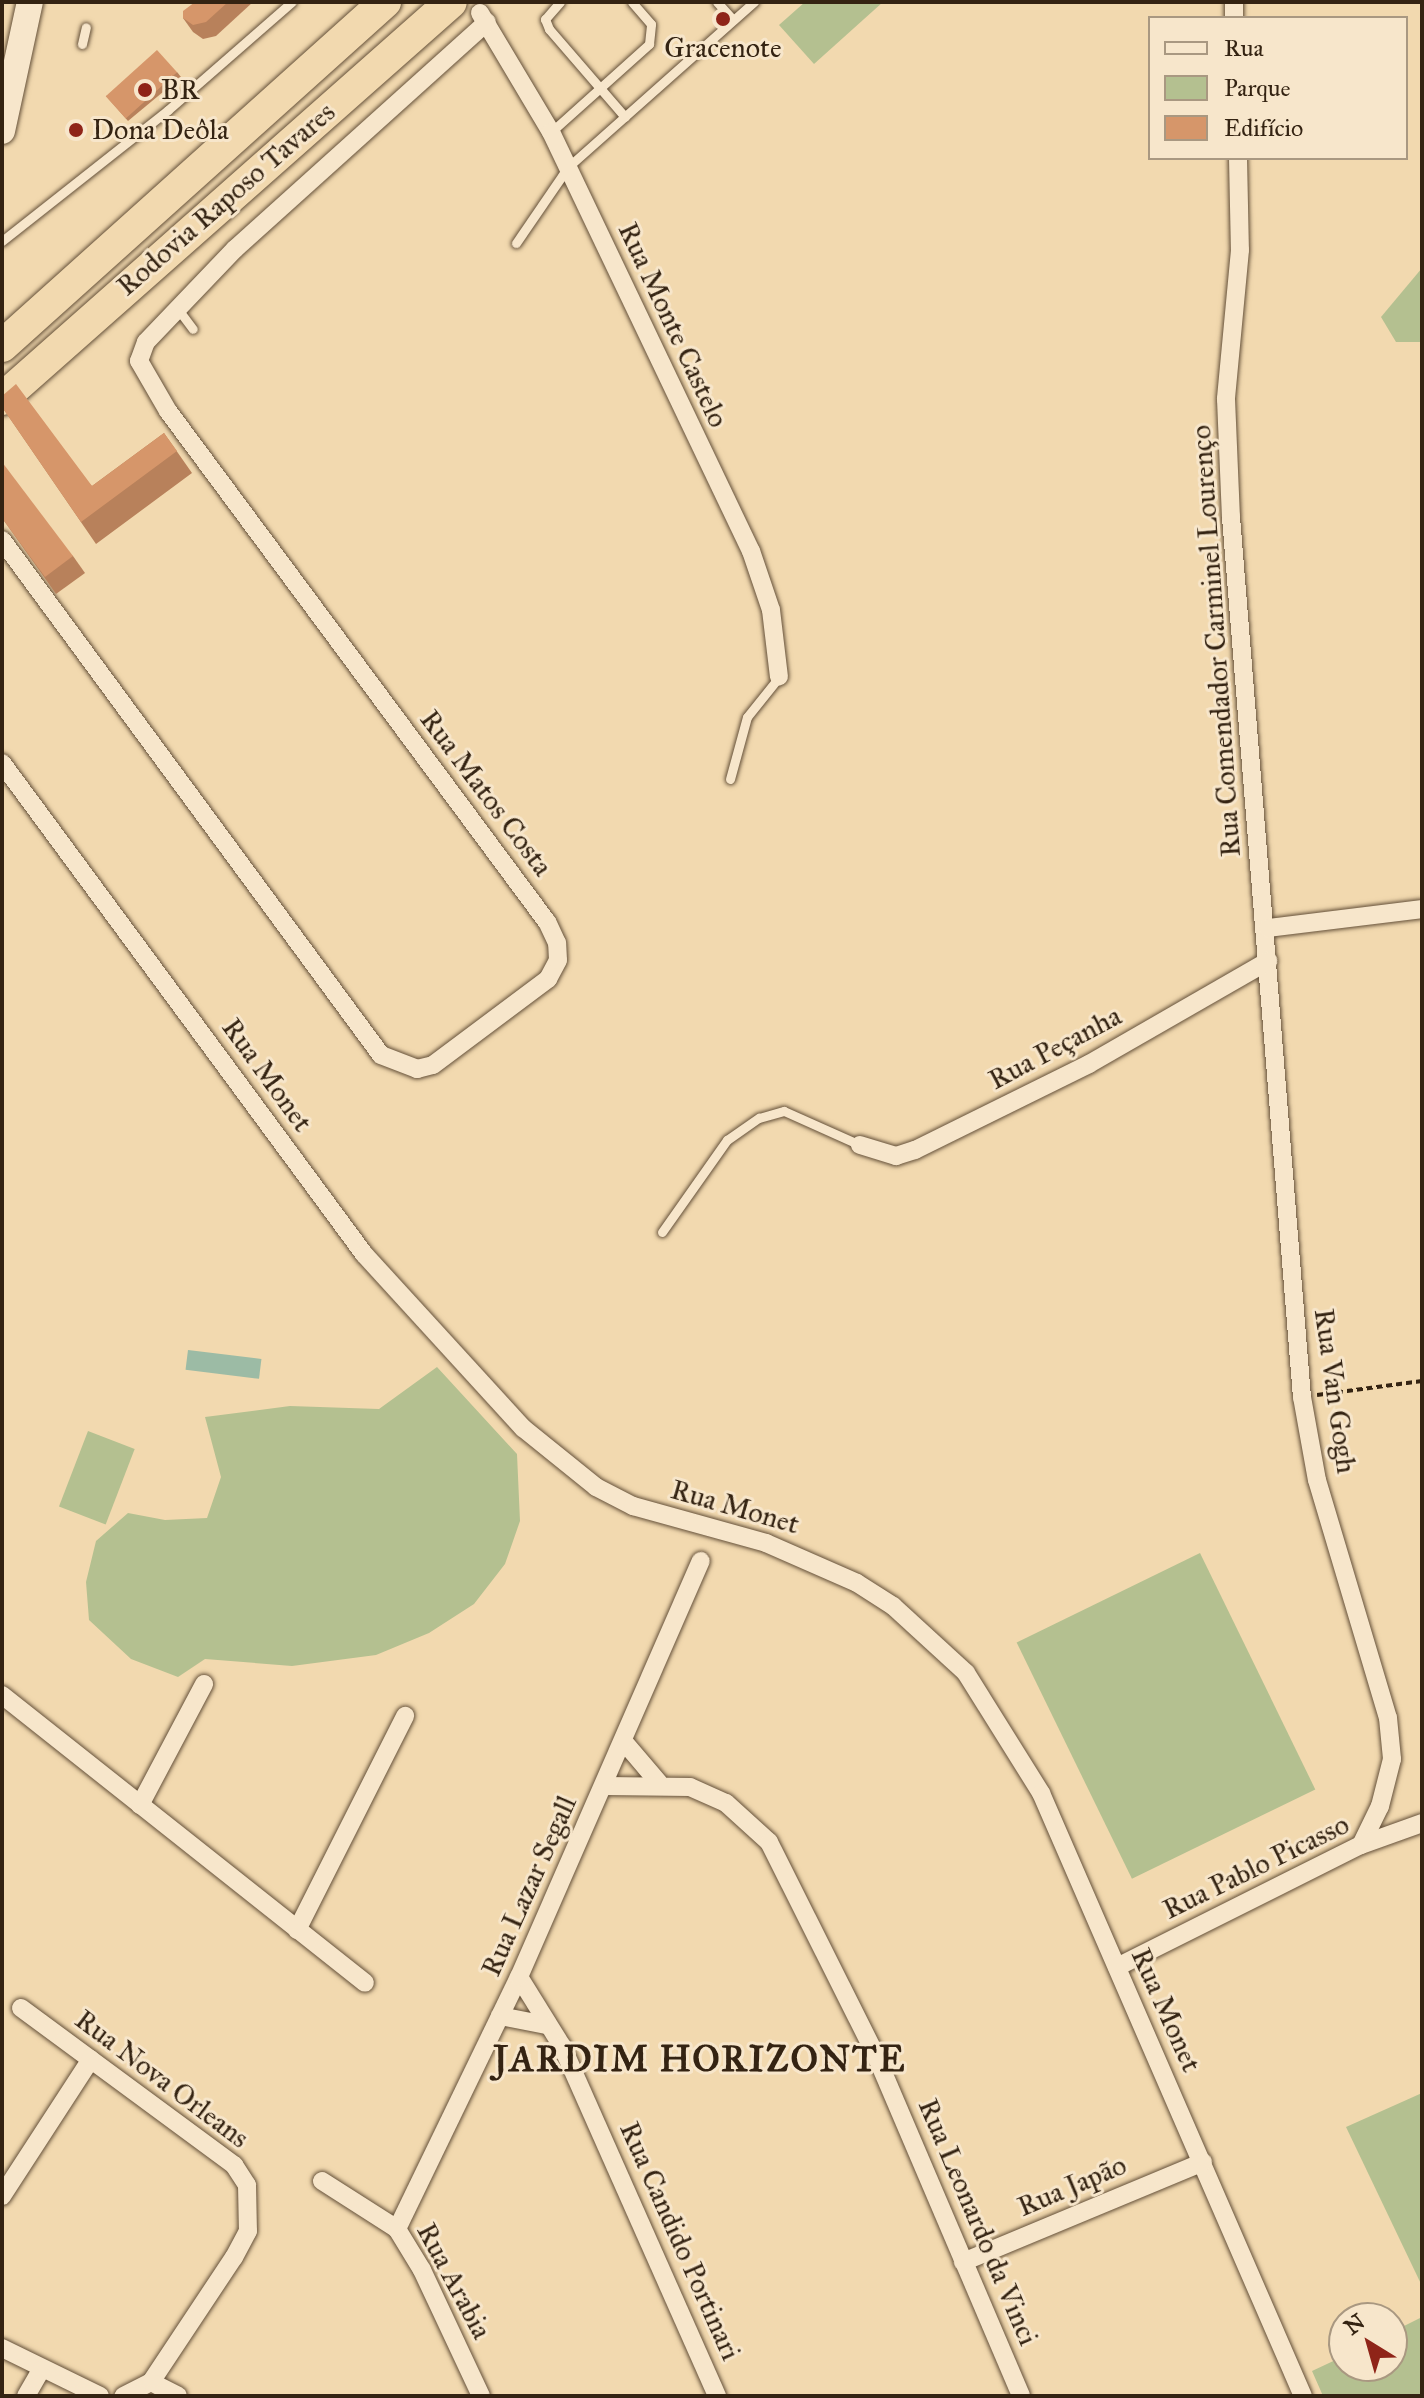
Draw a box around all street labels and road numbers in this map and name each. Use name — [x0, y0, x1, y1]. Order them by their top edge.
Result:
street label: Rodovia Raposo Tavares — [110, 95, 342, 303]
street label: Rua Monte Castelo — [611, 217, 735, 433]
street label: Rua Comendador Carminel Lourenço — [1184, 424, 1248, 858]
street label: Rua Matos Costa — [413, 704, 559, 882]
street label: Rua Peçanha — [983, 999, 1127, 1097]
street label: Rua Monet — [215, 1012, 319, 1138]
street label: Rua Van Gogh — [1307, 1306, 1363, 1476]
street label: Rua Monet — [667, 1473, 803, 1541]
street label: Rua Lazar Segall — [474, 1791, 584, 1981]
street label: Rua Pablo Picasso — [1157, 1807, 1355, 1927]
street label: Rua Monet — [1124, 1943, 1208, 2077]
street label: Rua Nova Orleans — [69, 2003, 255, 2155]
street label: Rua Leonardo da Vinci — [911, 2094, 1045, 2350]
street label: Rua Candido Portinari — [612, 2117, 748, 2365]
street label: Rua Japão — [1013, 2148, 1131, 2224]
street label: Rua Arabia — [409, 2217, 499, 2345]

